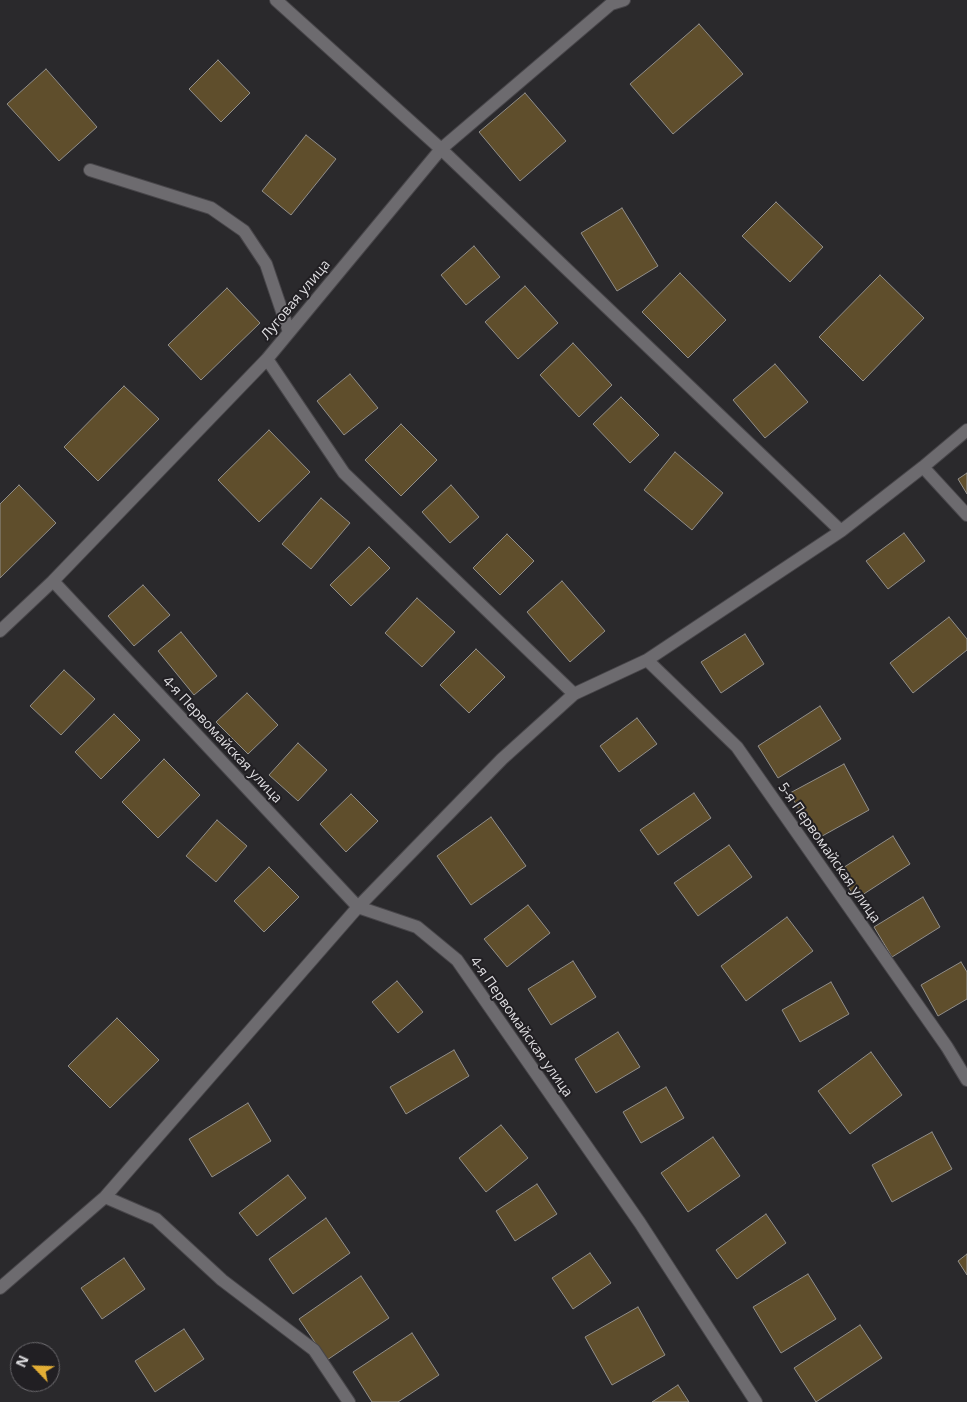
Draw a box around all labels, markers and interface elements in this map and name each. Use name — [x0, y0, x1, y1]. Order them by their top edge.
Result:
street label: Луговая улица — [258, 257, 334, 343]
street label: 4-я Первомайская улица — [159, 673, 285, 807]
street label: 5-я Первомайская улица — [774, 780, 884, 926]
street label: 4-я Первомайская улица — [466, 954, 576, 1100]
north arrow — [10, 1342, 60, 1392]
text: N — [11, 1352, 33, 1370]

